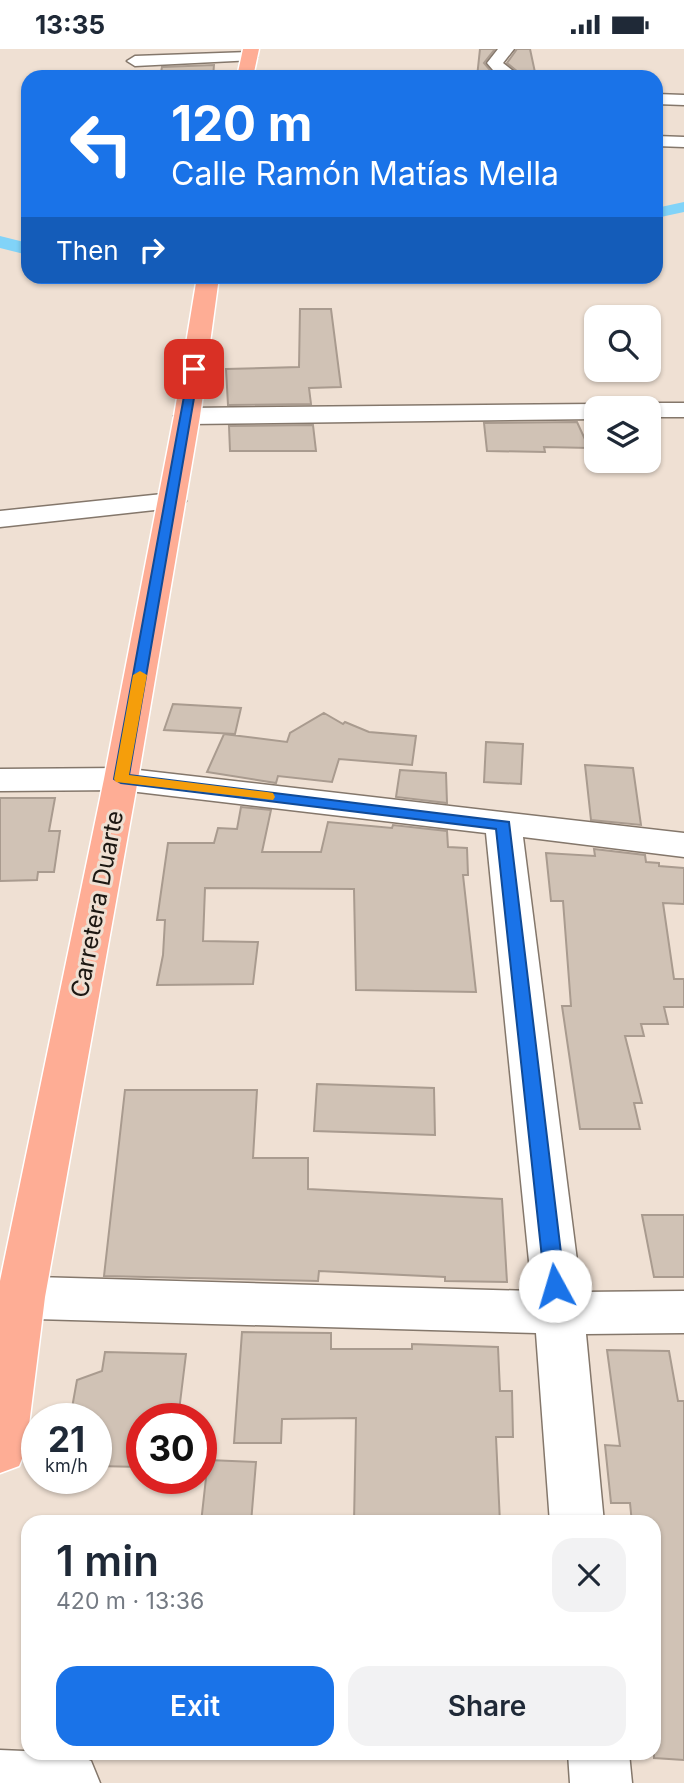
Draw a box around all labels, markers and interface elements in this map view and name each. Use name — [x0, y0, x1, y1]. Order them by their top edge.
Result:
text: 13:35 — [35, 9, 105, 40]
text: 120 m — [171, 94, 312, 153]
icon: left — [56, 98, 147, 189]
text: Calle Ramón Matías Mella — [171, 154, 559, 193]
icon: right — [133, 231, 171, 269]
text: Then — [56, 235, 119, 266]
map controls — [584, 305, 661, 473]
button: search — [584, 305, 661, 382]
pin — [164, 339, 224, 399]
icon: arrive — [175, 350, 213, 388]
button: layers — [584, 396, 661, 473]
street label: Carretera Duarte — [65, 808, 129, 1000]
position arrow — [518, 1249, 592, 1323]
speed limit sign: 30 — [126, 1403, 217, 1494]
text: 21 — [48, 1418, 85, 1460]
text: km/h — [45, 1455, 88, 1476]
text: 1 min — [56, 1535, 159, 1586]
button: close — [552, 1538, 626, 1612]
text: 420 m · 13:36 — [56, 1587, 204, 1615]
button: Exit — [56, 1666, 334, 1746]
button: Share — [348, 1666, 626, 1746]

